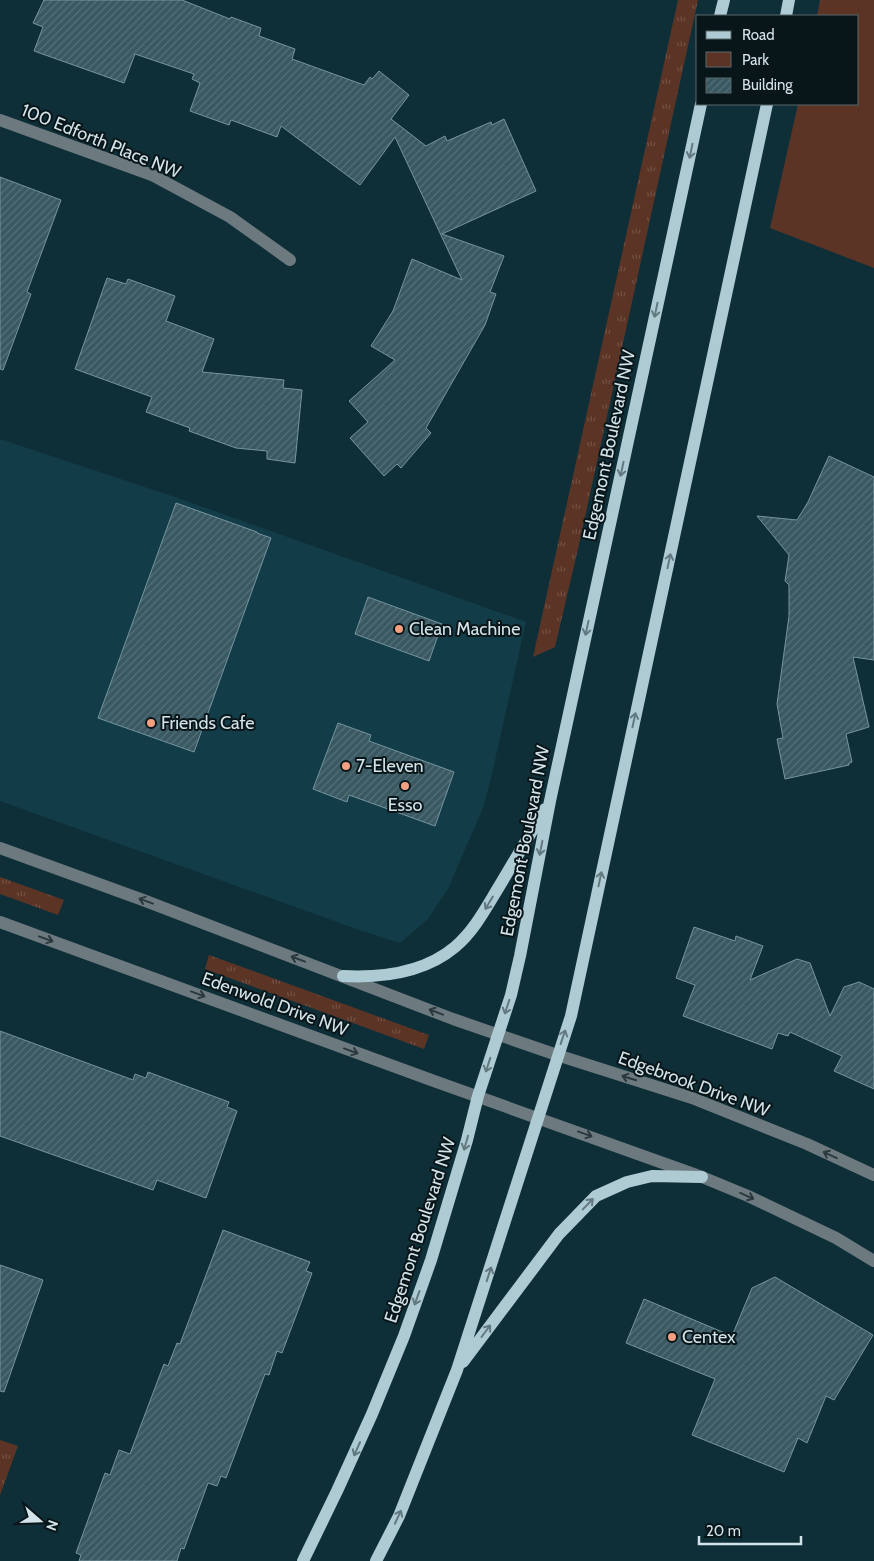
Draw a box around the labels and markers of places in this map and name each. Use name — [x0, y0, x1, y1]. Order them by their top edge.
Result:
place label: Clean Machine — [409, 618, 520, 640]
marker: Clean Machine — [393, 623, 405, 635]
place label: Friends Cafe — [161, 712, 255, 734]
marker: Friends Cafe — [145, 717, 157, 729]
place label: 7-Eleven — [356, 755, 424, 777]
marker: 7-Eleven — [340, 760, 352, 772]
marker: Esso — [399, 780, 411, 792]
place label: Esso — [388, 794, 422, 816]
place label: Centex — [682, 1326, 736, 1348]
marker: Centex — [666, 1331, 678, 1343]

